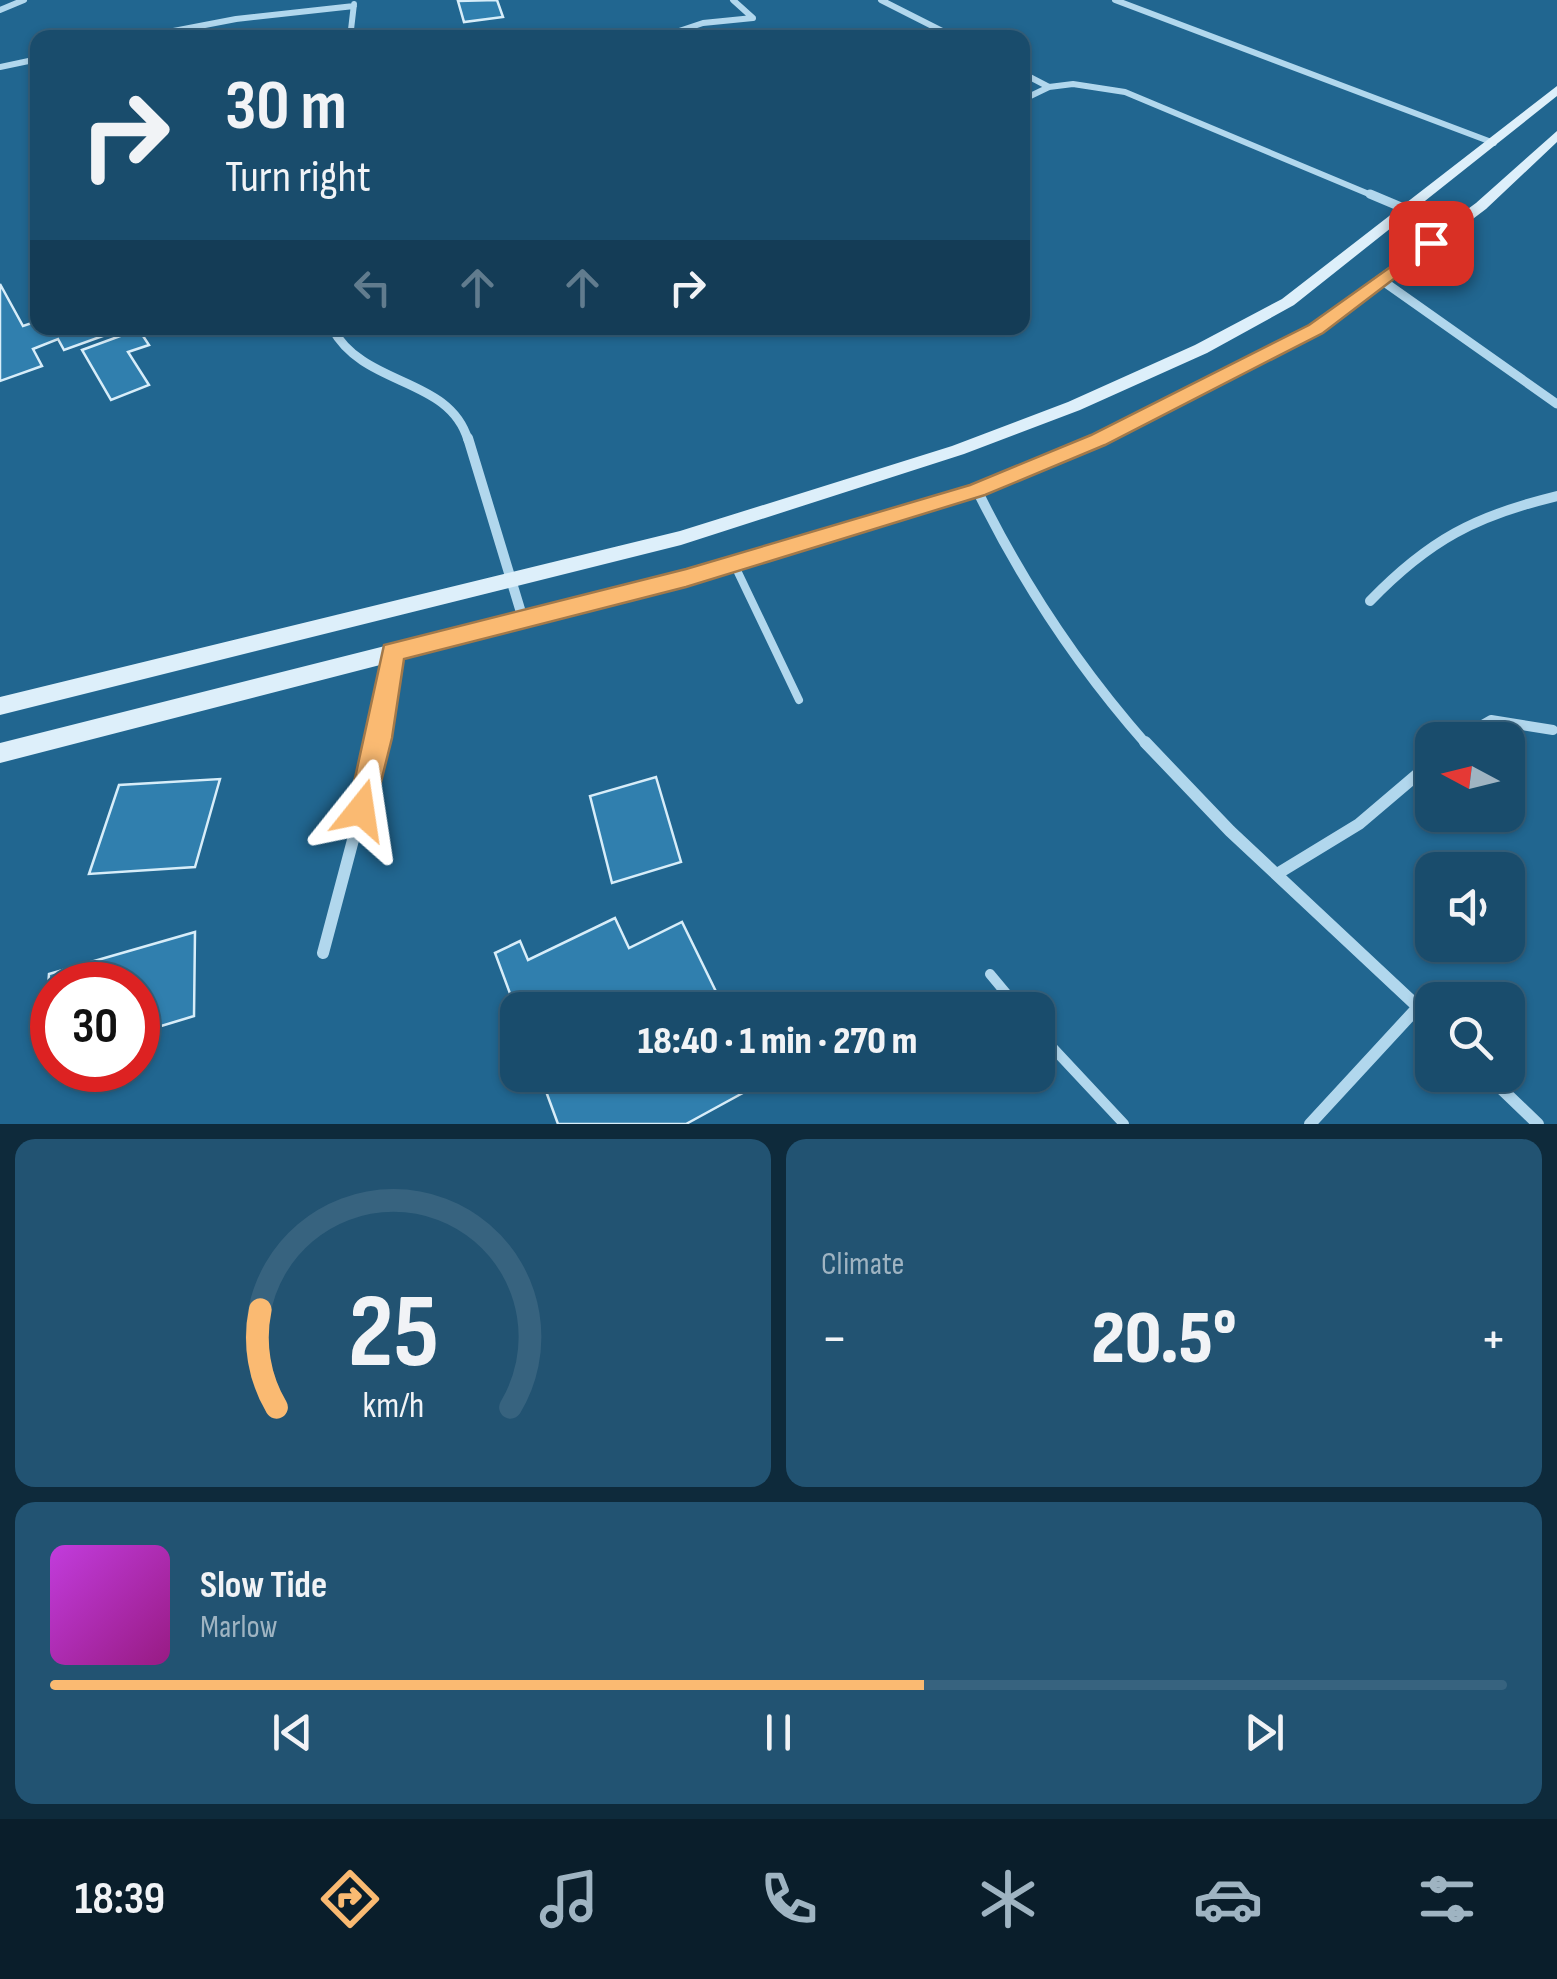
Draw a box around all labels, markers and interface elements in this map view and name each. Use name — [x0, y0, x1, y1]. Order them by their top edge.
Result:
text: 30 m — [225, 65, 347, 149]
icon: right — [60, 70, 190, 200]
text: Turn right — [225, 150, 371, 205]
pin — [1389, 201, 1474, 286]
icon: arrive — [1404, 216, 1459, 271]
icon: left — [345, 260, 400, 315]
icon: ahead — [450, 260, 505, 315]
icon: ahead — [555, 260, 610, 315]
icon: right — [660, 260, 715, 315]
north arrow — [1415, 722, 1525, 832]
map controls — [1415, 722, 1525, 1092]
position arrow — [309, 758, 413, 862]
button: sound — [1415, 852, 1525, 962]
speed limit sign: 30 — [30, 962, 160, 1092]
button: search — [1415, 982, 1525, 1092]
text: 18:40 · 1 min · 270 m — [638, 1019, 917, 1064]
text: Climate — [821, 1245, 904, 1284]
text: 25 — [347, 1271, 439, 1396]
text: 20.5° — [1091, 1294, 1237, 1385]
text: − — [821, 1306, 848, 1373]
text: + — [1480, 1306, 1507, 1373]
text: km/h — [362, 1385, 424, 1428]
text: Slow Tide — [200, 1563, 327, 1608]
text: Marlow — [200, 1608, 278, 1647]
icon: previous — [265, 1705, 320, 1760]
icon: pause — [751, 1705, 806, 1760]
icon: next — [1237, 1705, 1292, 1760]
icon: directions — [315, 1864, 385, 1934]
icon: music — [534, 1864, 604, 1934]
icon: phone — [754, 1864, 824, 1934]
icon: climate — [973, 1864, 1043, 1934]
icon: car — [1193, 1864, 1263, 1934]
icon: filters — [1412, 1864, 1482, 1934]
text: 18:39 — [75, 1872, 165, 1927]

